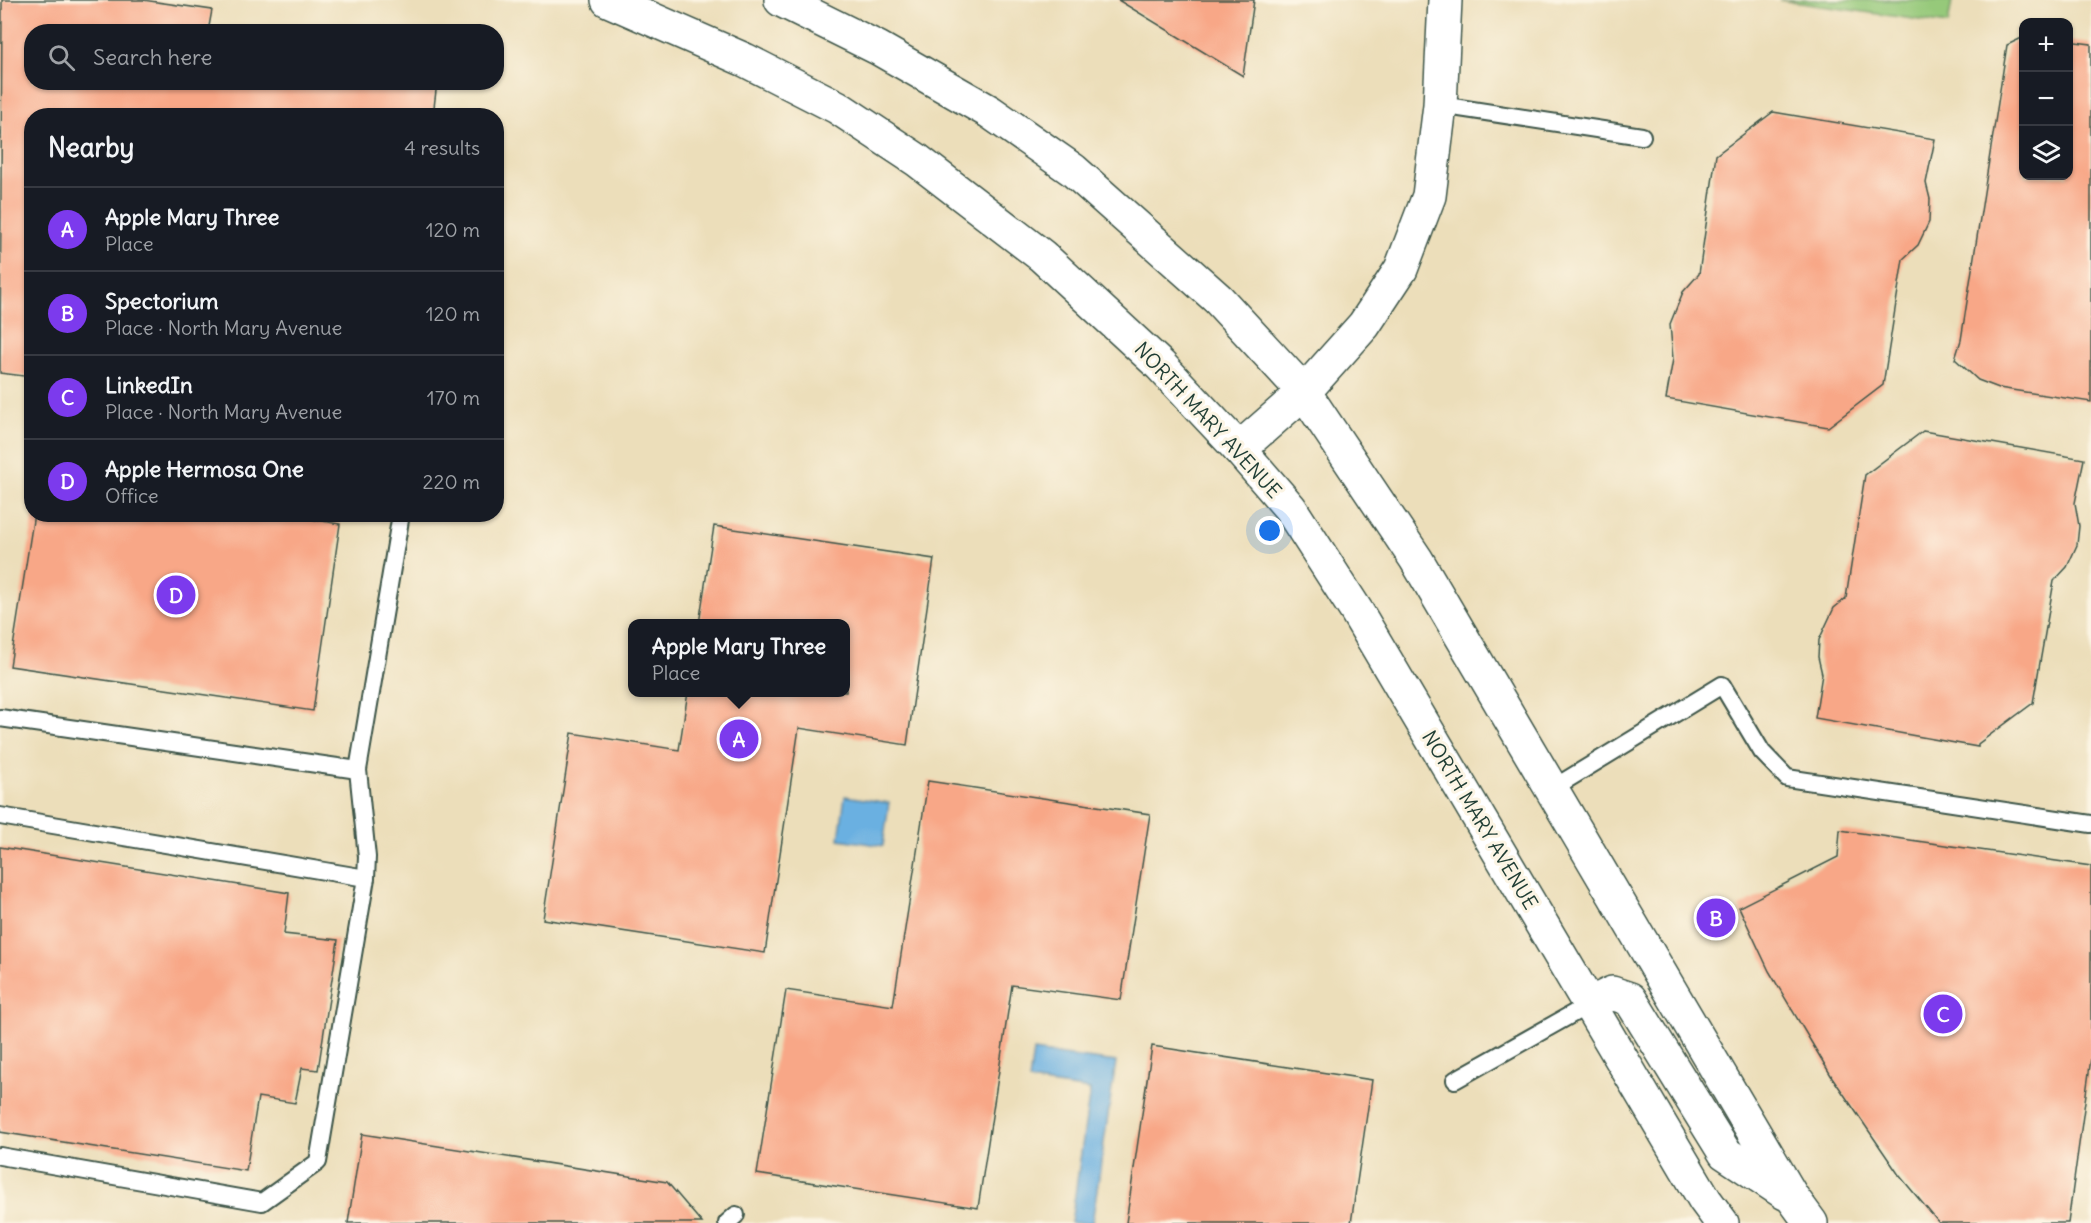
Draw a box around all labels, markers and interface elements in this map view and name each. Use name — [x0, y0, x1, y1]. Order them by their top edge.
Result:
map controls — [2019, 18, 2073, 180]
button: + — [2019, 18, 2073, 72]
search box — [24, 24, 504, 90]
icon: search — [45, 41, 78, 74]
text: Search here — [93, 43, 212, 71]
button: − — [2019, 72, 2073, 126]
button: layers — [2019, 126, 2073, 180]
text: Nearby — [48, 131, 134, 164]
text: 4 results — [404, 135, 480, 160]
text: Apple Mary Three — [105, 203, 279, 231]
text: A — [61, 217, 74, 242]
text: 120 m — [426, 217, 480, 242]
text: Place — [105, 231, 153, 256]
text: Spectorium — [105, 287, 219, 315]
text: B — [61, 301, 74, 326]
text: 120 m — [426, 301, 480, 326]
text: Place · North Mary Avenue — [105, 315, 342, 340]
street label: NORTH MARY AVENUE — [1130, 336, 1287, 503]
text: LinkedIn — [105, 371, 193, 399]
text: C — [61, 385, 74, 410]
text: 170 m — [427, 385, 480, 410]
text: Place · North Mary Avenue — [105, 399, 342, 424]
text: Apple Hermosa One — [105, 455, 304, 483]
text: D — [60, 469, 75, 494]
text: 220 m — [423, 469, 480, 494]
text: Office — [105, 483, 159, 508]
your location — [1255, 516, 1284, 545]
pin: D — [156, 572, 195, 618]
popup — [628, 619, 850, 697]
text: Apple Mary Three — [652, 632, 826, 660]
text: Place — [652, 660, 700, 685]
pin: A — [720, 716, 758, 762]
street label: NORTH MARY AVENUE — [1417, 726, 1544, 914]
pin: B — [1696, 896, 1736, 940]
pin: C — [1924, 992, 1962, 1036]

